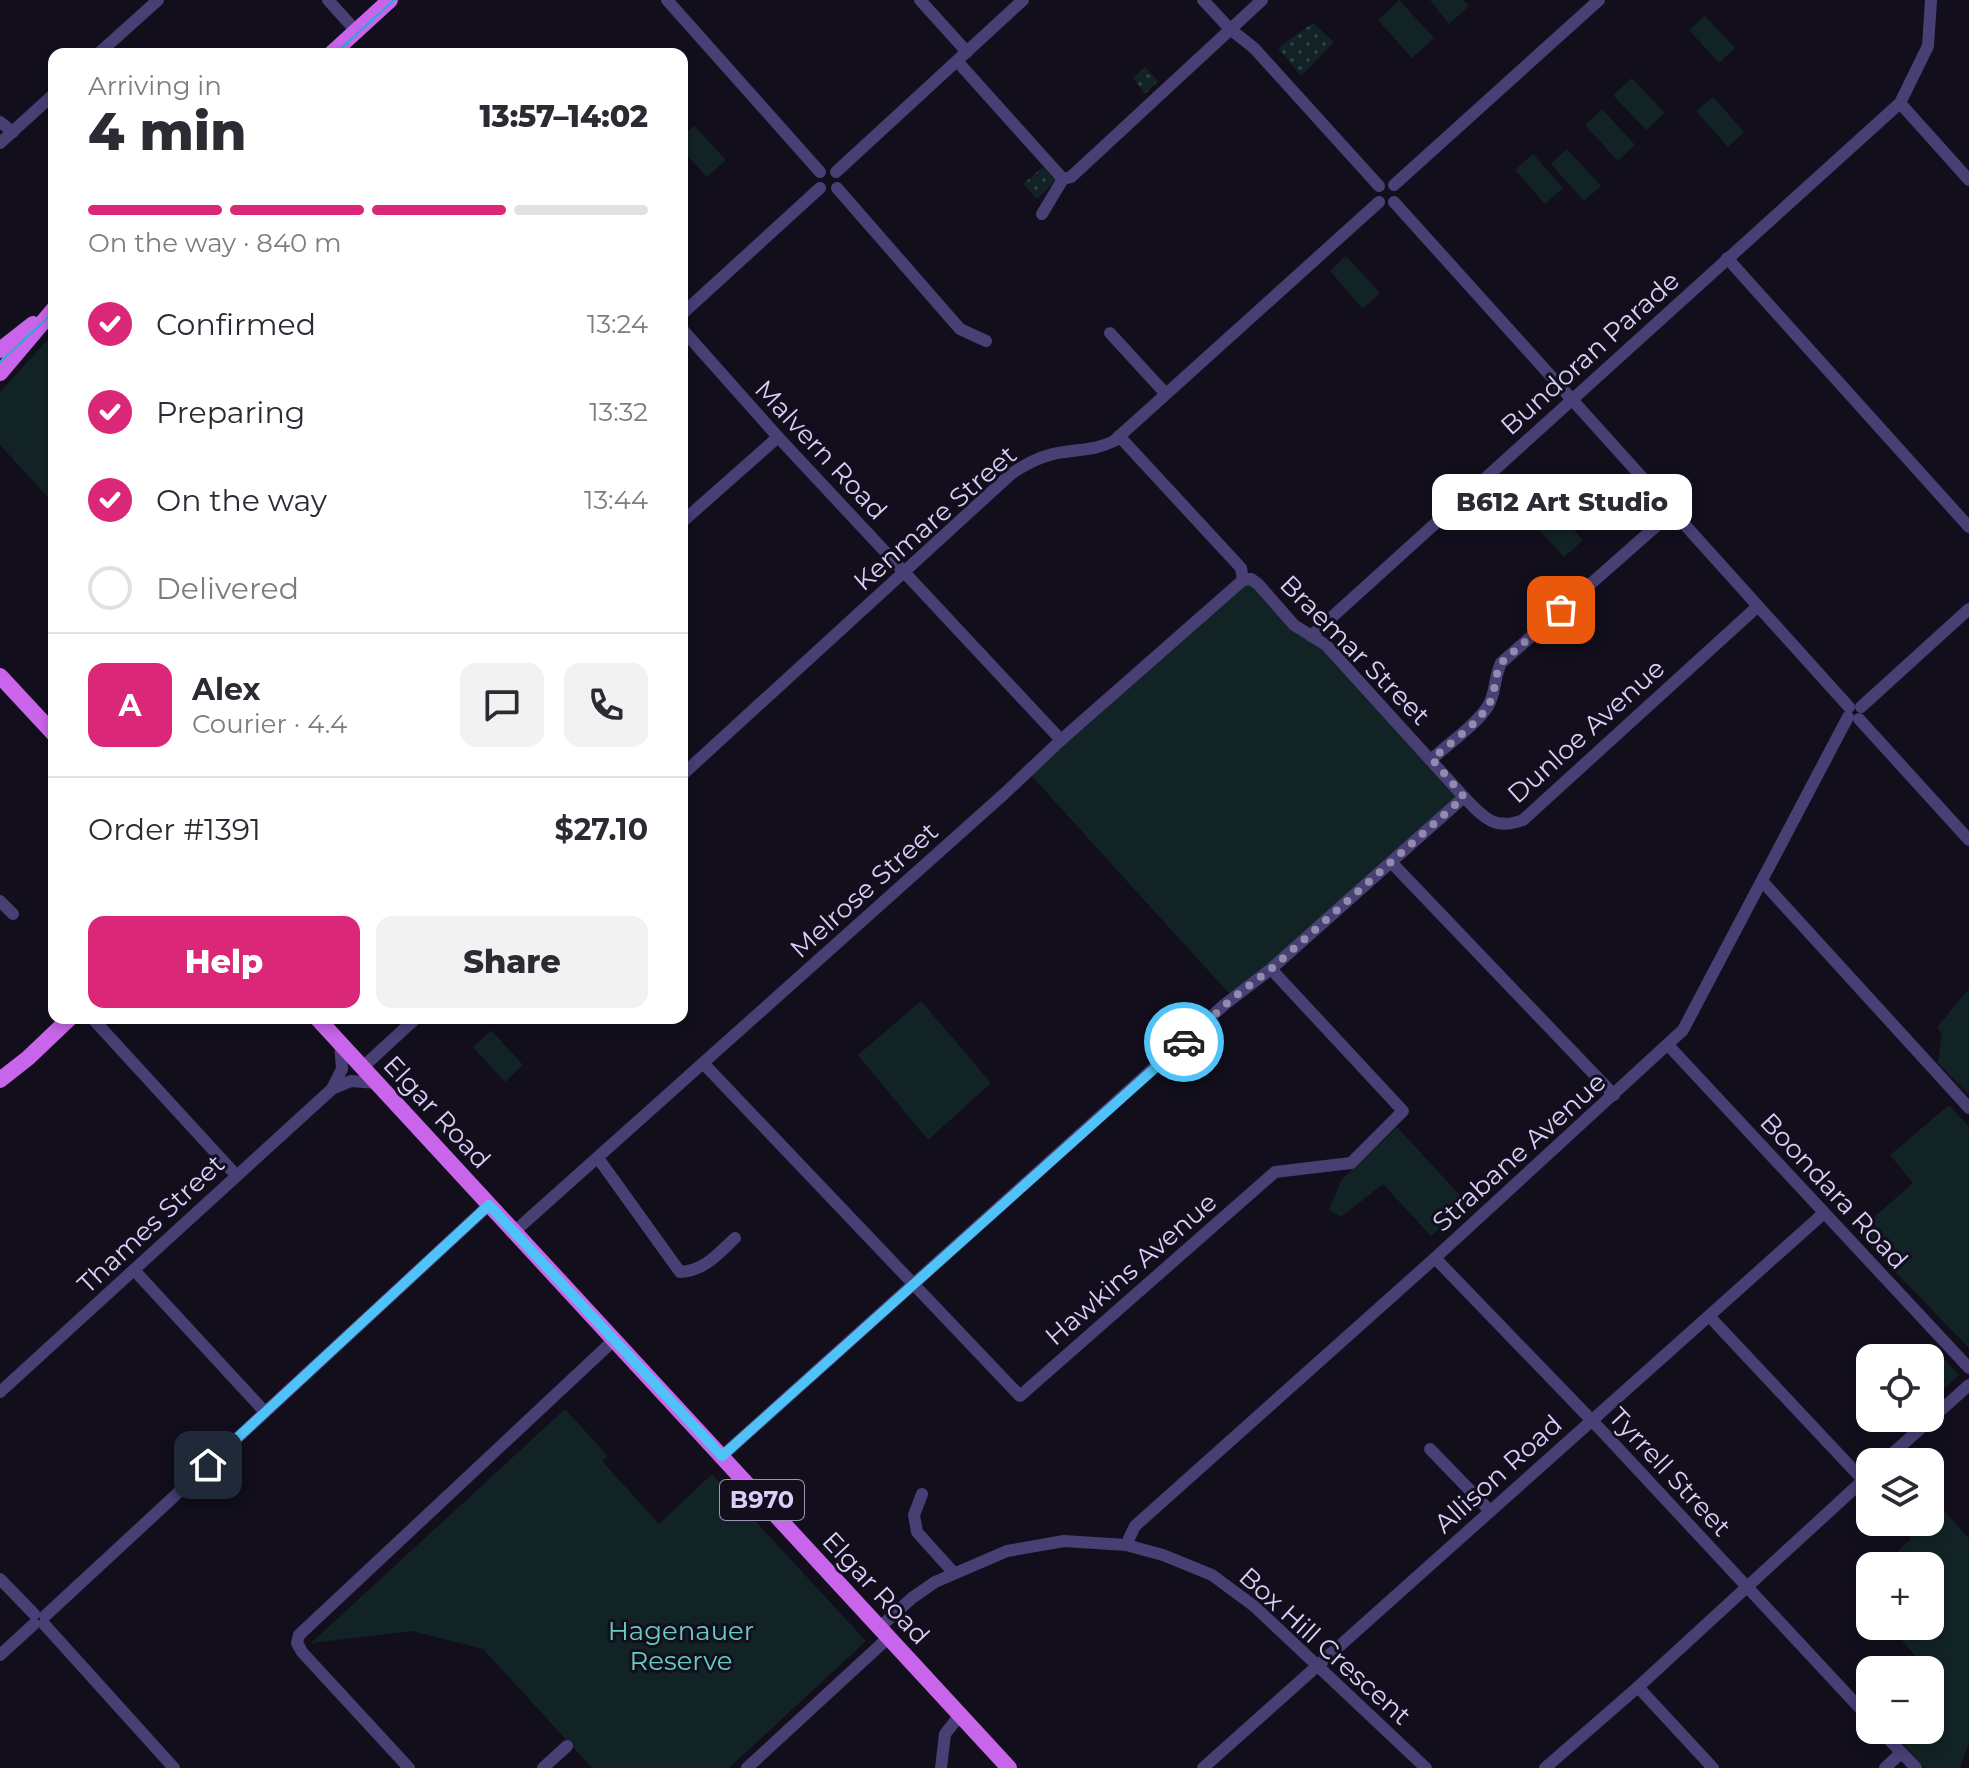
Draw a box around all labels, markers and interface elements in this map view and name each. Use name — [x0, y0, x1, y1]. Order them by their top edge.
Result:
text: Arriving in — [88, 70, 222, 102]
text: 13:57–14:02 — [479, 98, 648, 135]
text: 4 min — [88, 100, 246, 163]
text: On the way · 840 m — [88, 227, 342, 259]
street label: Bundoran Parade — [1494, 264, 1686, 442]
icon: check — [88, 302, 132, 346]
text: Confirmed — [156, 306, 316, 343]
text: 13:24 — [587, 308, 648, 340]
street label: Malvern Road — [748, 374, 894, 526]
icon: check — [88, 390, 132, 434]
text: Preparing — [156, 394, 305, 431]
text: 13:32 — [589, 396, 648, 428]
street label: Kenmare Street — [847, 439, 1023, 597]
callout: B612 Art Studio — [1431, 474, 1691, 530]
icon: check — [88, 478, 132, 522]
text: On the way — [156, 482, 327, 519]
text: 13:44 — [584, 484, 648, 516]
text: B612 Art Studio — [1456, 486, 1668, 518]
street label: Braemar Street — [1273, 568, 1437, 732]
text: Delivered — [156, 570, 299, 607]
pin — [1527, 576, 1595, 644]
icon: bag — [1539, 588, 1583, 632]
street label: Dunloe Avenue — [1501, 652, 1671, 810]
button: chat — [460, 663, 544, 747]
button: phone — [564, 663, 648, 747]
text: Alex — [192, 671, 260, 708]
text: A — [119, 687, 141, 724]
text: Courier · 4.4 — [192, 708, 347, 740]
text: Order #1391 — [88, 811, 261, 848]
text: $27.10 — [555, 811, 648, 848]
street label: Melrose Street — [784, 815, 944, 965]
button: Help — [88, 916, 360, 1008]
button: Share — [376, 916, 648, 1008]
courier — [1144, 1002, 1224, 1082]
icon: car — [1162, 1020, 1206, 1064]
street label: Elgar Road — [377, 1049, 497, 1175]
street label: Strabane Avenue — [1426, 1066, 1612, 1238]
street label: Boondara Road — [1753, 1106, 1915, 1276]
street label: Thames Street — [71, 1148, 231, 1300]
street label: Hawkins Avenue — [1039, 1186, 1223, 1352]
map controls — [1856, 1344, 1944, 1744]
button: locate — [1856, 1344, 1944, 1432]
street label: Tyrrell Street — [1602, 1401, 1738, 1543]
street label: Allison Road — [1427, 1408, 1569, 1540]
pin — [174, 1431, 242, 1499]
icon: home — [186, 1443, 230, 1487]
button: layers — [1856, 1448, 1944, 1536]
road number: B970 — [720, 1480, 804, 1520]
street label: Elgar Road — [816, 1525, 936, 1651]
button: + — [1856, 1552, 1944, 1640]
street label: Box Hill Crescent — [1232, 1560, 1418, 1732]
park label: Hagenauer Reserve — [608, 1615, 754, 1677]
button: − — [1856, 1656, 1944, 1744]

